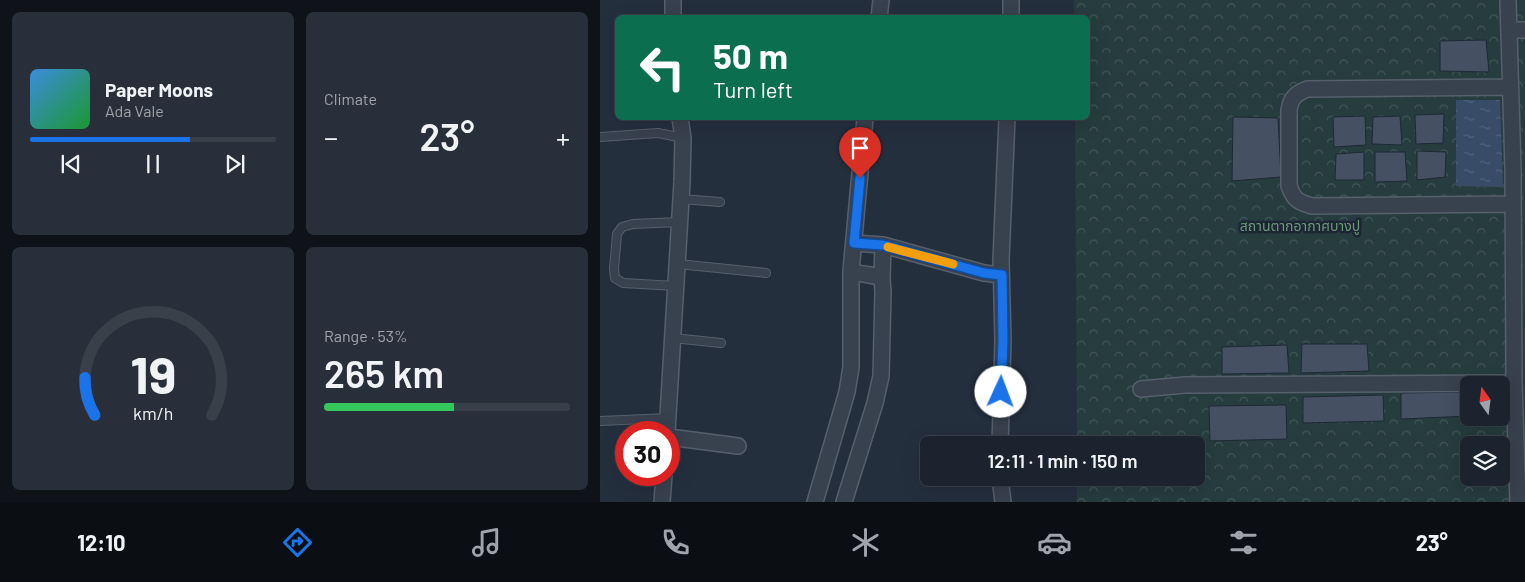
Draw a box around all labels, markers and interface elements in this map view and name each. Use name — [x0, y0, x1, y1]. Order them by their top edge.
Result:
text: 50 m — [713, 34, 788, 76]
icon: left — [630, 35, 695, 100]
text: Turn left — [713, 76, 793, 102]
text: Paper Moons — [105, 78, 213, 101]
text: Climate — [324, 89, 377, 108]
text: Ada Vale — [105, 101, 164, 120]
text: 23° — [419, 113, 475, 159]
text: − — [324, 120, 338, 154]
text: + — [556, 120, 570, 154]
pin — [839, 127, 881, 178]
icon: arrive — [846, 134, 874, 162]
icon: previous — [57, 150, 85, 178]
icon: pause — [139, 150, 167, 178]
icon: next — [221, 150, 249, 178]
park label: สถานตากอากาศบางปู — [1240, 217, 1360, 235]
text: Range · 53% — [324, 326, 407, 345]
text: 19 — [130, 342, 176, 404]
text: 265 km — [324, 350, 444, 396]
position arrow — [974, 365, 1026, 417]
north arrow — [1460, 376, 1510, 426]
map controls — [1460, 376, 1510, 486]
text: km/h — [133, 402, 173, 424]
speed limit sign: 30 — [615, 421, 680, 486]
button: layers — [1460, 436, 1510, 486]
text: 12:11 · 1 min · 150 m — [988, 449, 1137, 472]
icon: directions — [280, 525, 315, 560]
icon: music — [469, 525, 504, 560]
icon: phone — [658, 525, 693, 560]
icon: climate — [848, 525, 883, 560]
icon: car — [1037, 525, 1072, 560]
icon: filters — [1226, 525, 1261, 560]
text: 12:10 — [77, 529, 126, 555]
text: 23° — [1416, 529, 1448, 555]

